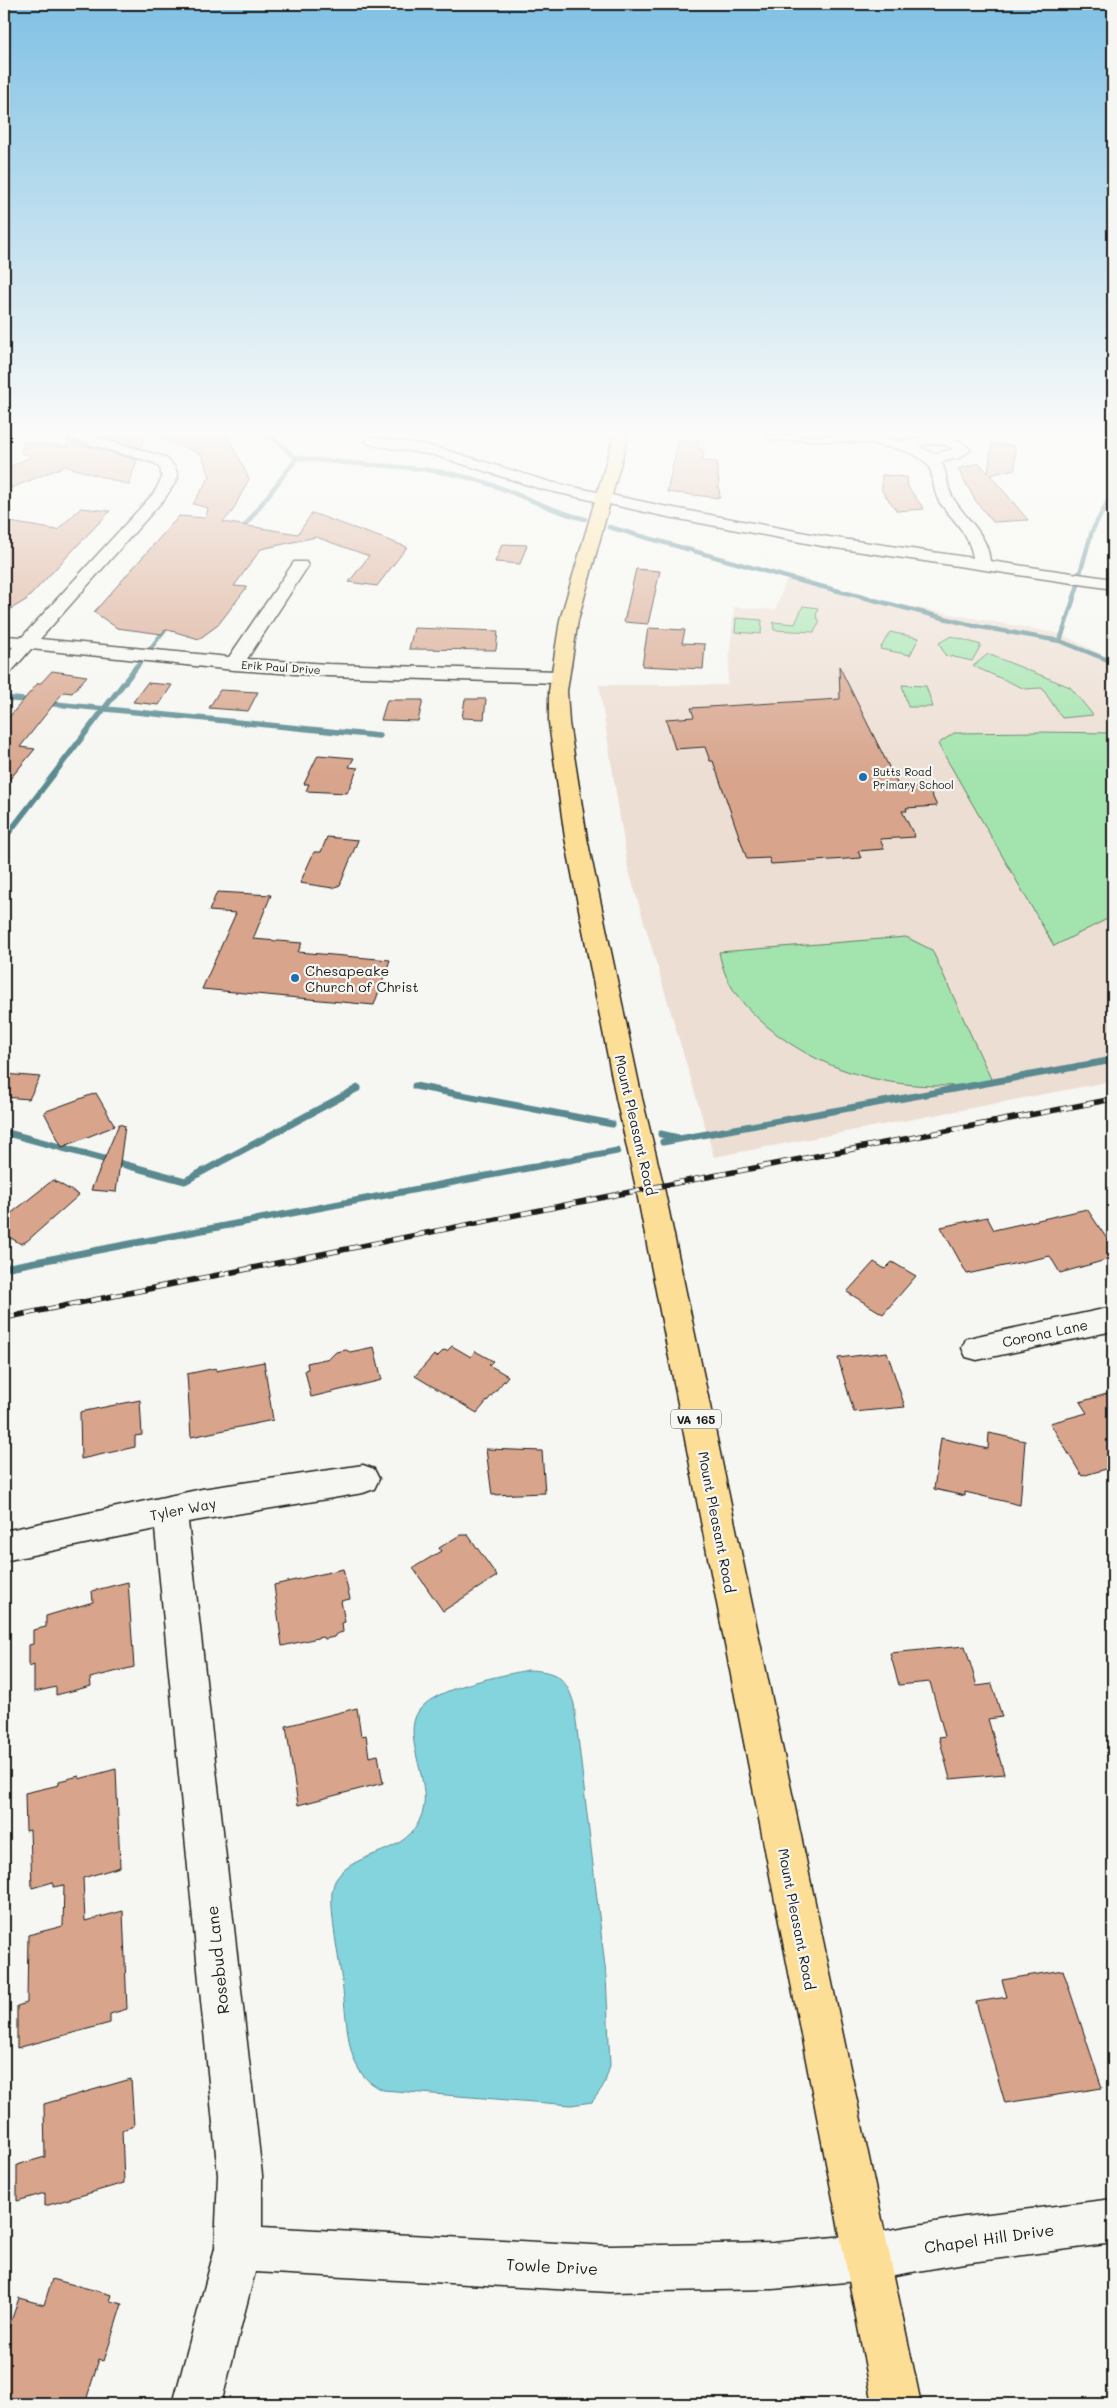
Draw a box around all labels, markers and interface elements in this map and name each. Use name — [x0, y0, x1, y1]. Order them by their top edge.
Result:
street label: Erik Paul Drive — [241, 657, 321, 677]
place label: Butts Road Primary School — [873, 764, 954, 792]
marker: Butts Road Primary School — [857, 771, 869, 783]
place label: Chesapeake Church of Christ — [305, 961, 419, 996]
marker: Chesapeake Church of Christ — [289, 972, 301, 984]
street label: Mount Pleasant Road — [611, 1053, 661, 1197]
street label: Corona Lane — [1000, 1315, 1090, 1351]
road number: VA 165 — [671, 1410, 721, 1428]
street label: Mount Pleasant Road — [694, 1450, 740, 1594]
street label: Tyler Way — [148, 1493, 218, 1525]
street label: Mount Pleasant Road — [774, 1847, 820, 1991]
street label: Rosebud Lane — [201, 1905, 233, 2015]
street label: Chapel Hill Drive — [923, 2218, 1055, 2258]
street label: Towle Drive — [505, 2253, 599, 2279]

